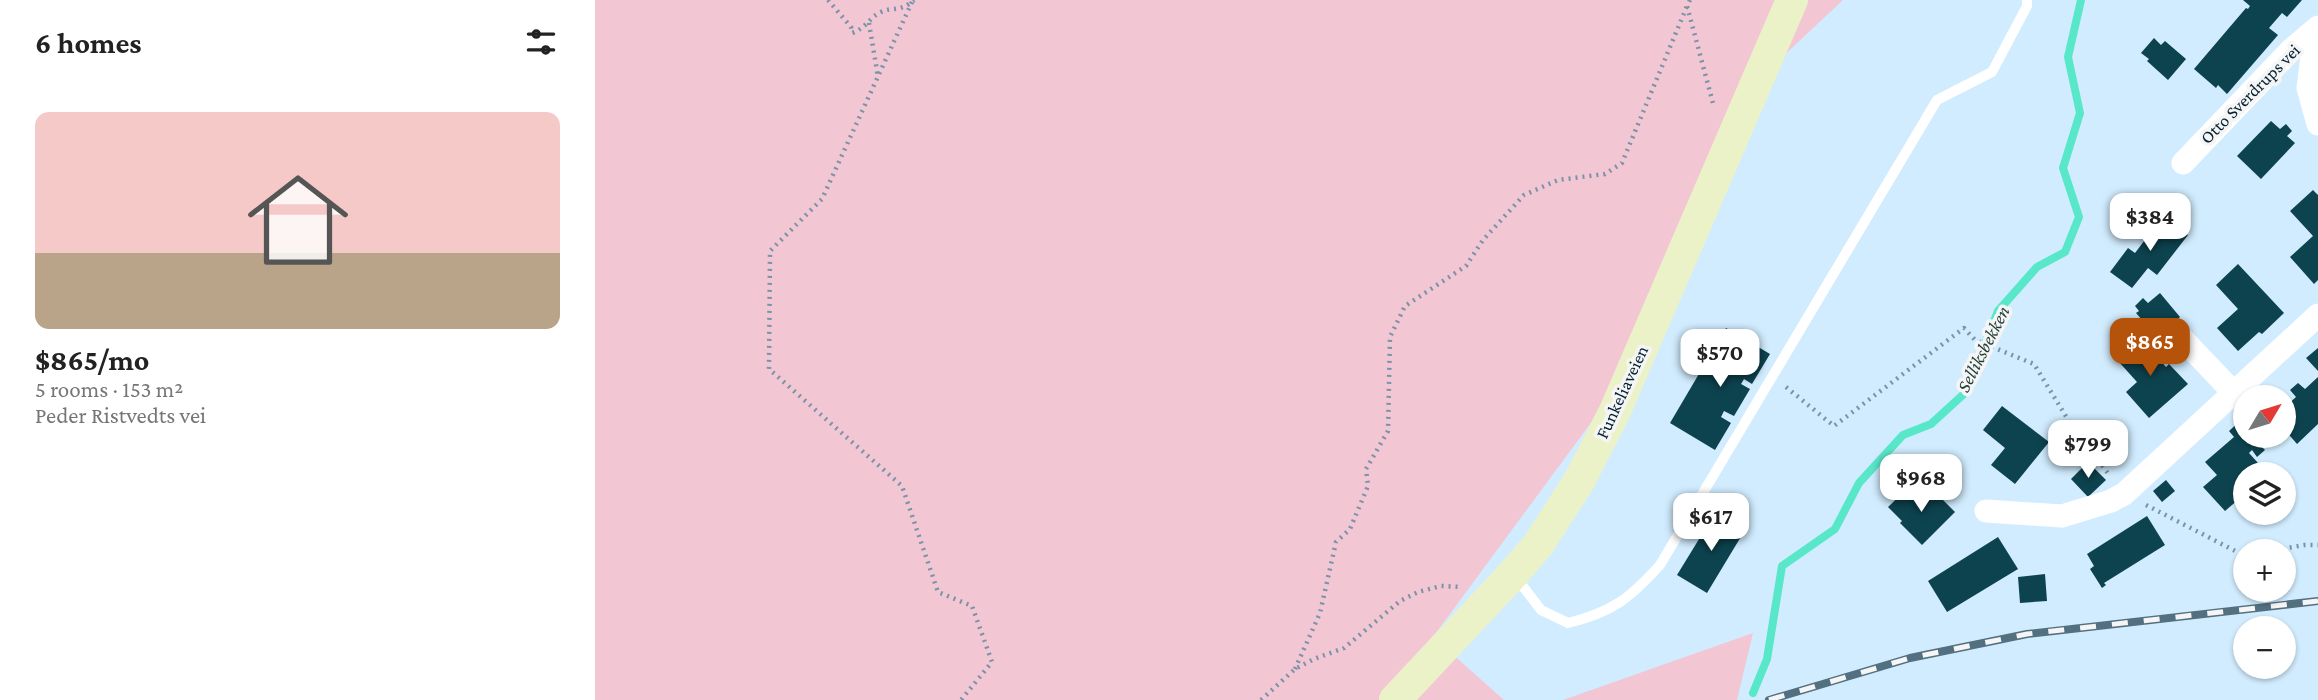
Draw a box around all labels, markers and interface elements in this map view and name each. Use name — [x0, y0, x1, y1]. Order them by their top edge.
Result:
icon: filters — [522, 23, 560, 61]
text: 6 homes — [35, 26, 142, 59]
street label: Otto Sverdrups vei — [2196, 40, 2304, 148]
icon: home — [235, 157, 361, 283]
pin: $384 — [2109, 194, 2191, 253]
text: $384 — [2126, 203, 2174, 229]
water label: Selliksbekken — [1952, 303, 2014, 395]
pin: $865 — [2109, 318, 2191, 378]
text: $865 — [2126, 328, 2174, 354]
pin: $570 — [1679, 330, 1761, 389]
text: $570 — [1697, 339, 1743, 365]
street label: Funkeliaveien — [1592, 342, 1652, 442]
text: $865/mo — [35, 343, 149, 376]
text: 5 rooms · 153 m² — [35, 376, 183, 402]
north arrow — [2233, 385, 2296, 448]
map controls — [2233, 385, 2296, 679]
text: Peder Ristvedts vei — [35, 402, 206, 428]
pin: $799 — [2047, 420, 2129, 480]
text: $799 — [2064, 430, 2112, 456]
pin: $968 — [1880, 454, 1962, 514]
button: layers — [2233, 462, 2296, 525]
text: $968 — [1896, 464, 1946, 490]
pin: $617 — [1670, 494, 1752, 553]
text: $617 — [1689, 503, 1733, 529]
button: + — [2233, 539, 2296, 602]
button: − — [2233, 616, 2296, 679]

